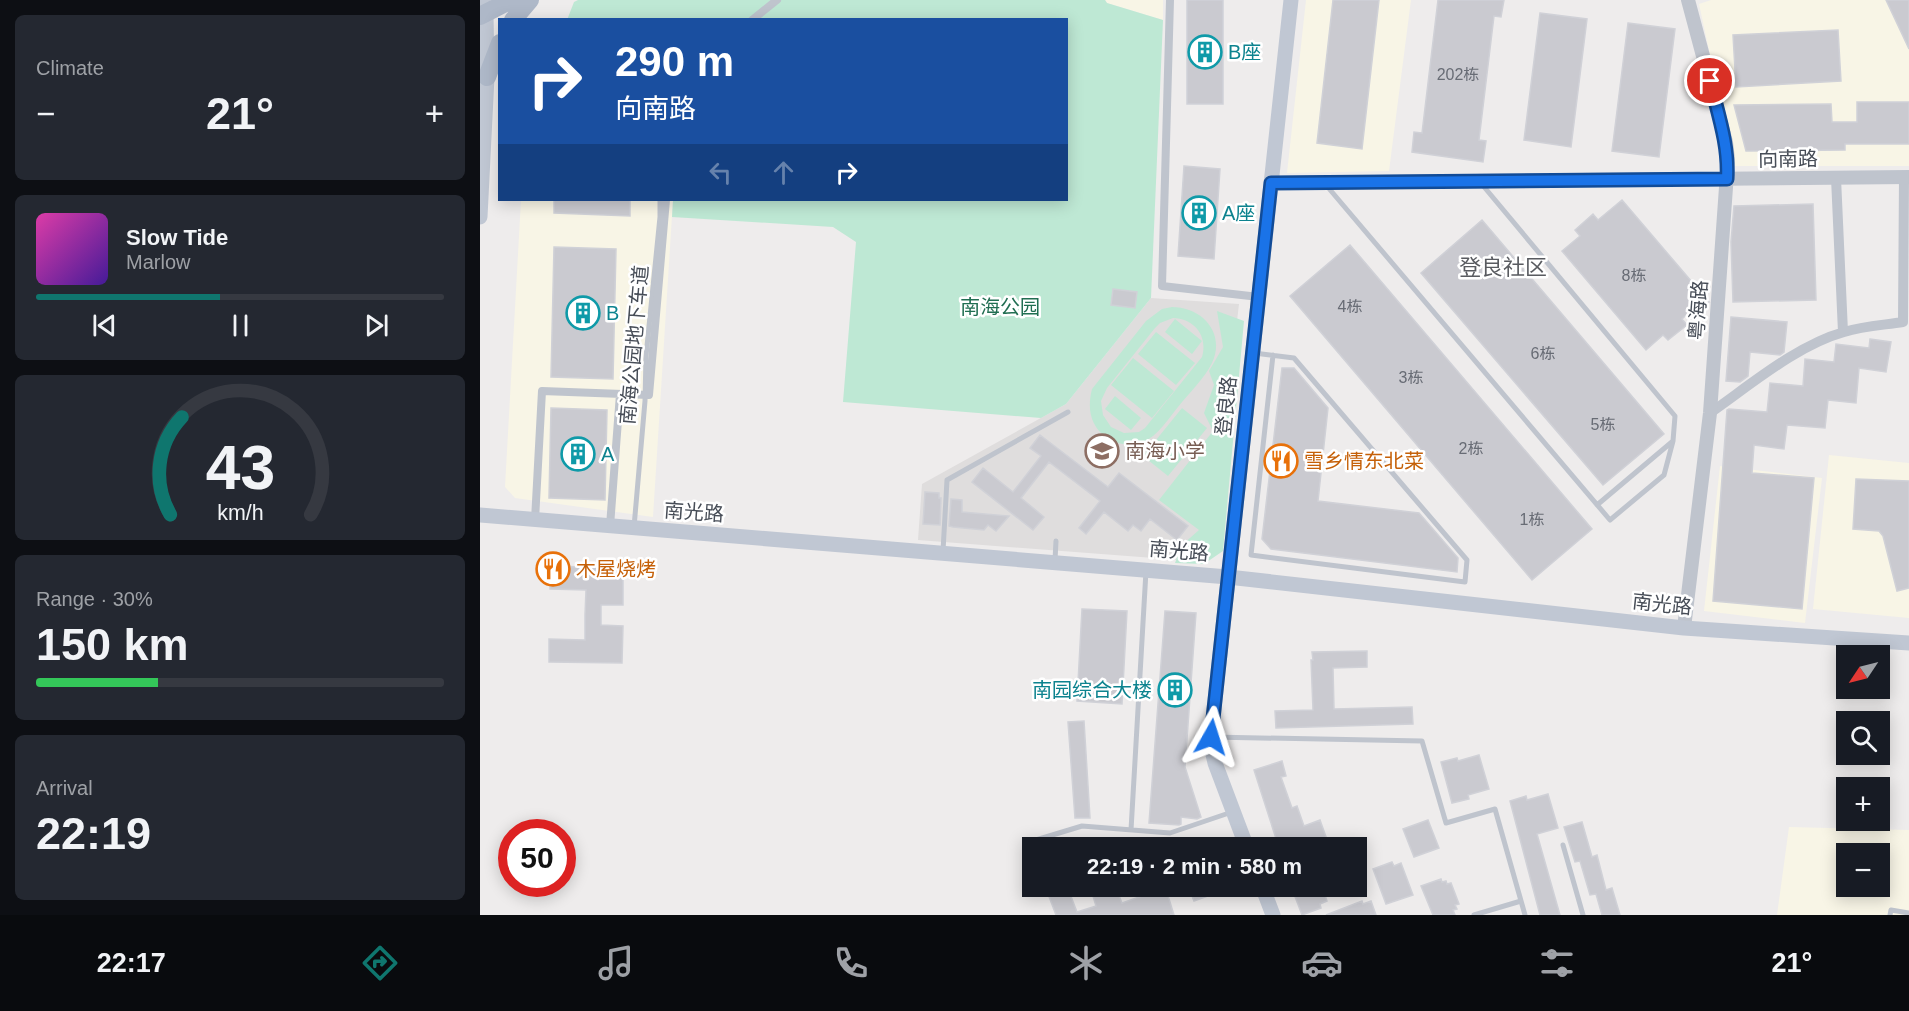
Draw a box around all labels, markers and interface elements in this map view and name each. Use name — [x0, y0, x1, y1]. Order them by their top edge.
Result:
building icon: B座 — [1187, 34, 1223, 70]
text: 290 m — [615, 38, 734, 85]
place label: B座 — [1228, 41, 1261, 63]
icon: right — [516, 42, 594, 120]
pin — [1684, 55, 1735, 106]
text: Climate — [36, 57, 104, 79]
icon: arrive — [1693, 64, 1726, 97]
house number: 202栋 — [1437, 66, 1479, 83]
text: 21° — [206, 88, 274, 139]
text: 向南路 — [615, 94, 696, 124]
text: − — [36, 95, 55, 132]
text: + — [425, 95, 444, 132]
street label: 向南路 — [1758, 147, 1818, 171]
icon: left — [704, 156, 737, 189]
icon: ahead — [767, 156, 800, 189]
icon: right — [830, 156, 863, 189]
building icon: A座 — [1181, 195, 1217, 231]
place label: A座 — [1222, 202, 1255, 224]
text: Slow Tide — [126, 225, 228, 250]
text: Marlow — [126, 251, 190, 273]
district label: 登良社区 — [1459, 255, 1547, 280]
street label: 南海公园地下车道 — [616, 264, 652, 426]
house number: 8栋 — [1622, 267, 1646, 284]
street label: 粤海路 — [1685, 279, 1711, 341]
building icon: B — [565, 295, 601, 331]
park label: 南海公园 — [960, 296, 1040, 318]
house number: 4栋 — [1338, 298, 1362, 315]
place label: B — [606, 302, 619, 324]
icon: previous — [88, 309, 121, 342]
icon: pause — [224, 309, 257, 342]
icon: next — [360, 309, 393, 342]
house number: 6栋 — [1531, 345, 1555, 362]
house number: 3栋 — [1399, 369, 1423, 386]
street label: 登良路 — [1212, 375, 1240, 437]
house number: 5栋 — [1591, 416, 1615, 433]
text: 43 — [205, 433, 275, 502]
school or university icon: 南海小学 — [1084, 433, 1120, 469]
building icon: A — [560, 436, 596, 472]
place label: 南海小学 — [1125, 440, 1205, 462]
house number: 2栋 — [1459, 440, 1483, 457]
place label: A — [601, 443, 615, 465]
restaurant icon: 雪乡情东北菜 — [1263, 443, 1299, 479]
place label: 雪乡情东北菜 — [1304, 450, 1424, 472]
street label: 南光路 — [663, 499, 725, 525]
text: km/h — [217, 501, 263, 525]
house number: 1栋 — [1520, 511, 1544, 528]
street label: 南光路 — [1148, 537, 1210, 565]
restaurant icon: 木屋烧烤 — [535, 551, 571, 587]
place label: 木屋烧烤 — [576, 558, 656, 580]
text: Range · 30% — [36, 588, 153, 610]
street label: 南光路 — [1631, 590, 1693, 618]
text: 150 km — [36, 619, 189, 670]
north arrow — [1836, 645, 1890, 699]
map controls — [1836, 645, 1890, 897]
building icon: 南园综合大楼 — [1157, 672, 1193, 708]
place label: 南园综合大楼 — [1032, 679, 1152, 701]
position arrow — [1179, 705, 1243, 769]
button: search — [1836, 711, 1890, 765]
text: Arrival — [36, 777, 93, 799]
button: + — [1836, 777, 1890, 831]
text: 22:19 — [36, 808, 151, 859]
speed limit sign: 50 — [498, 819, 576, 897]
button: − — [1836, 843, 1890, 897]
text: 22:19 · 2 min · 580 m — [1087, 854, 1302, 879]
icon: directions — [359, 942, 401, 984]
icon: music — [595, 942, 637, 984]
icon: phone — [830, 942, 872, 984]
icon: climate — [1065, 942, 1107, 984]
icon: car — [1301, 942, 1343, 984]
icon: filters — [1536, 942, 1578, 984]
text: 22:17 — [97, 948, 166, 978]
text: 21° — [1771, 948, 1812, 978]

